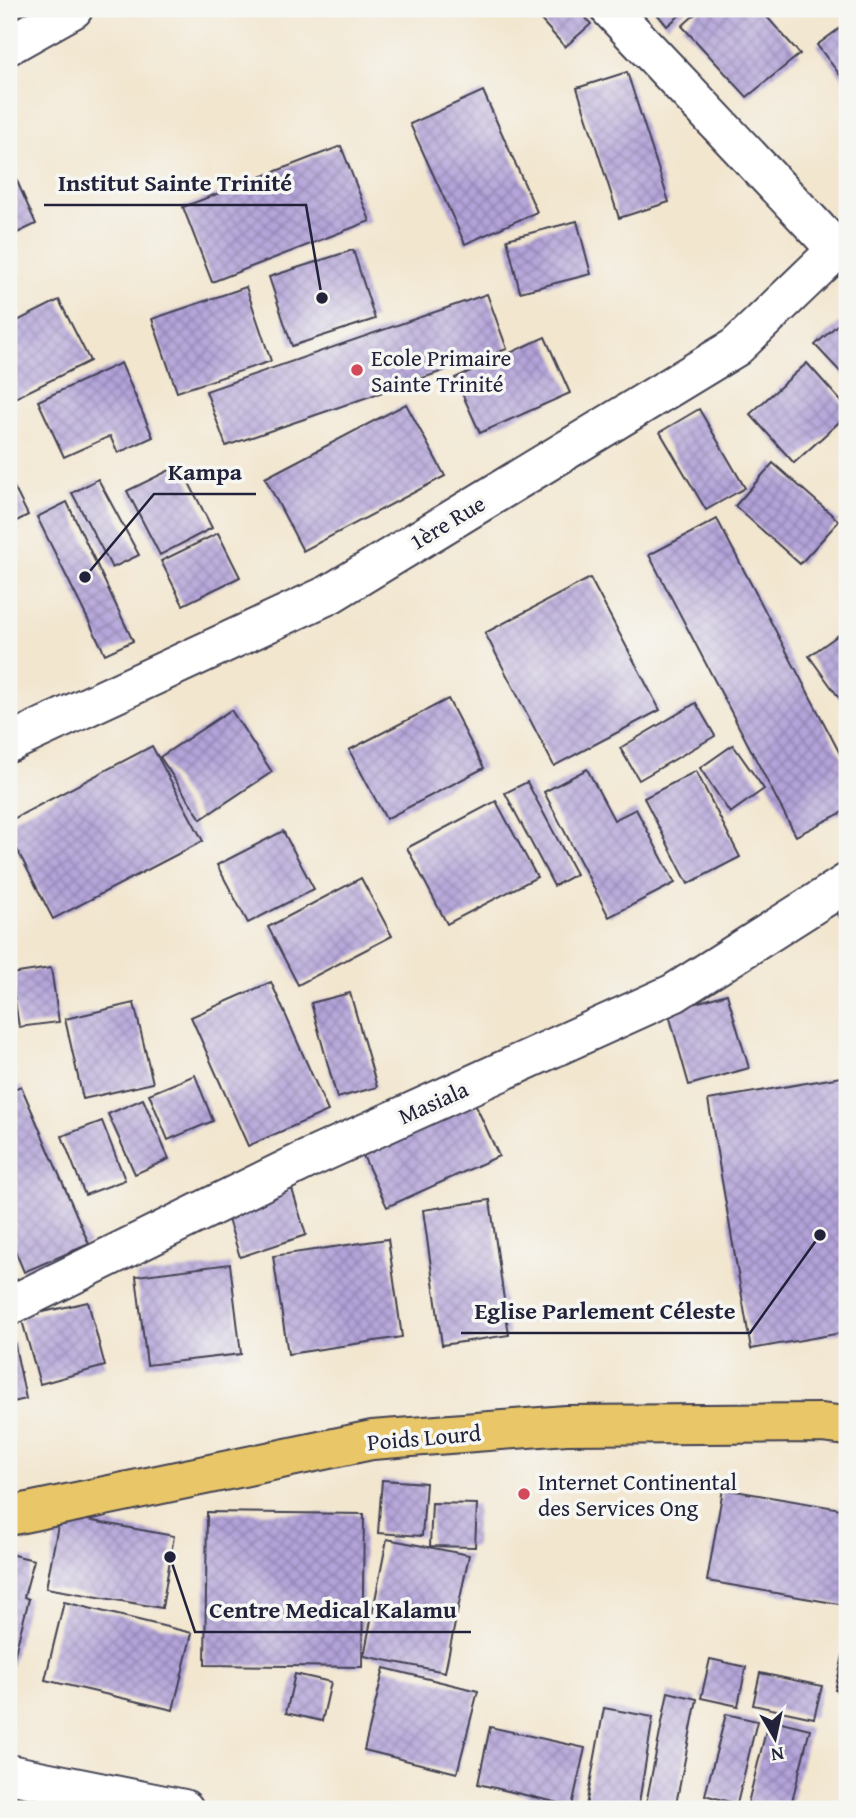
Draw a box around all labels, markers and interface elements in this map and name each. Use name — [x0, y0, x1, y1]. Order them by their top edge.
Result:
callout: Institut Sainte Trinité — [44, 160, 306, 205]
text: Institut Sainte Trinité — [58, 165, 292, 200]
place label: Ecole Primaire Sainte Trinité — [371, 341, 511, 400]
marker: Ecole Primaire Sainte Trinité — [349, 362, 365, 378]
callout: Kampa — [154, 449, 256, 494]
text: Kampa — [168, 454, 243, 489]
street label: 1ère Rue — [403, 486, 491, 558]
street label: Masiala — [393, 1072, 473, 1132]
callout: Eglise Parlement Céleste — [461, 1288, 750, 1333]
text: Eglise Parlement Céleste — [475, 1293, 736, 1328]
street label: Poids Lourd — [366, 1416, 483, 1458]
place label: Internet Continental des Services Ong — [538, 1465, 737, 1524]
marker: Internet Continental des Services Ong — [516, 1486, 532, 1502]
callout: Centre Medical Kalamu — [195, 1587, 471, 1632]
text: Centre Medical Kalamu — [209, 1592, 457, 1627]
north arrow — [740, 1702, 810, 1772]
text: N — [769, 1740, 786, 1770]

